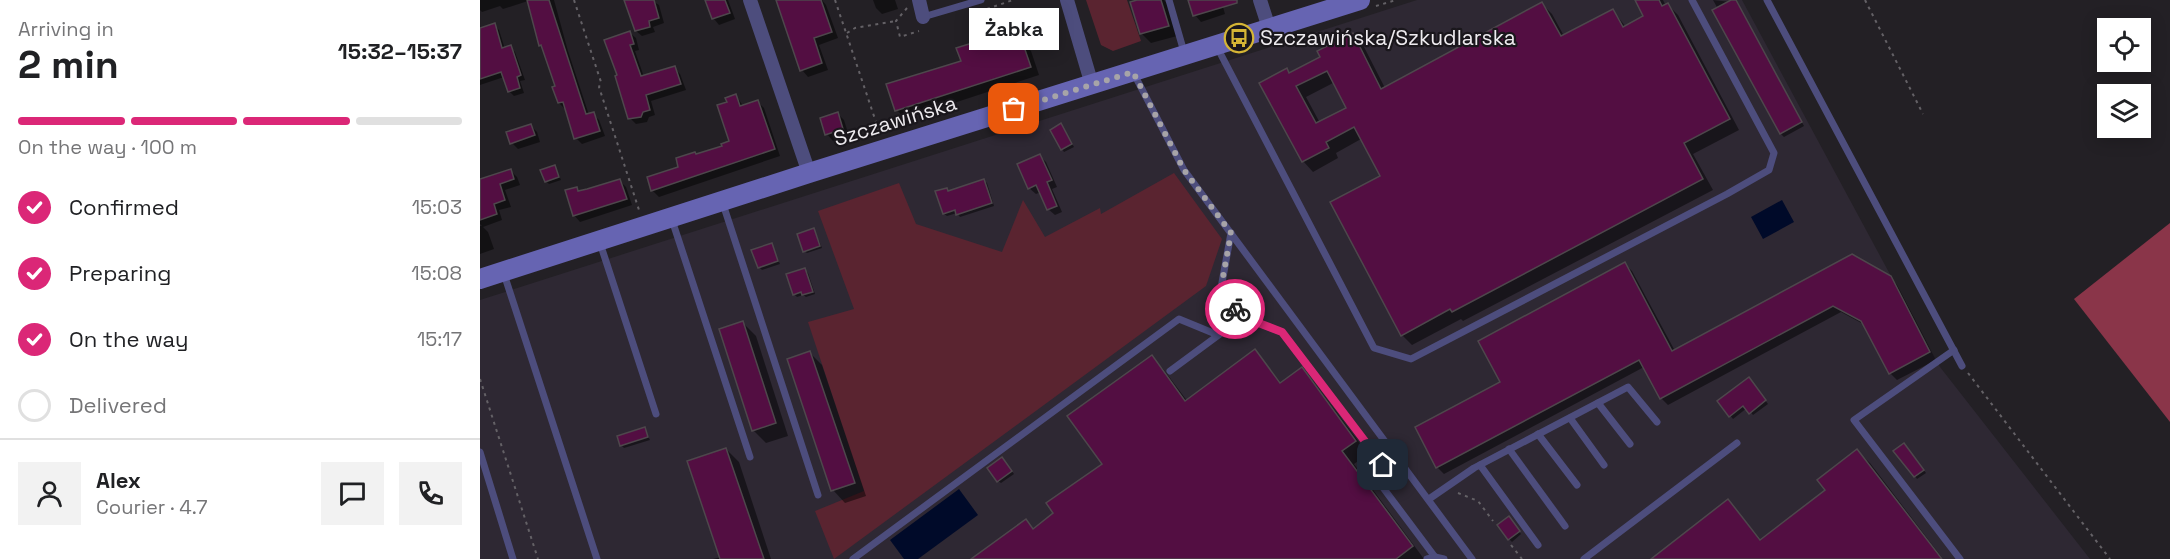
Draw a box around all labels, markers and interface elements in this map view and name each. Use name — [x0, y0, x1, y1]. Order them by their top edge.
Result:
callout: Żabka — [969, 7, 1059, 49]
text: Arriving in — [18, 16, 114, 42]
text: Żabka — [985, 16, 1043, 42]
map controls — [2097, 18, 2151, 138]
button: locate — [2097, 18, 2151, 72]
bus stop icon: Szczawińska/Szkudlarska — [1223, 22, 1255, 54]
place label: Szczawińska/Szkudlarska — [1260, 24, 1516, 51]
text: 15:32–15:37 — [338, 37, 462, 65]
text: 2 min — [18, 40, 119, 89]
pin — [988, 83, 1039, 134]
button: layers — [2097, 84, 2151, 138]
street label: Szczawińska — [830, 89, 960, 152]
icon: bag — [997, 92, 1030, 125]
text: On the way · 100 m — [18, 134, 197, 160]
icon: check — [18, 191, 51, 224]
text: Confirmed — [69, 193, 179, 221]
text: 15:03 — [412, 194, 462, 220]
icon: check — [18, 257, 51, 290]
text: Preparing — [69, 259, 171, 287]
text: 15:08 — [411, 260, 462, 286]
courier — [1205, 279, 1265, 339]
icon: bike — [1219, 293, 1252, 326]
icon: check — [18, 323, 51, 356]
text: On the way — [69, 325, 188, 353]
text: 15:17 — [417, 326, 462, 352]
text: Delivered — [69, 391, 167, 419]
pin — [1357, 439, 1408, 490]
icon: home — [1366, 448, 1399, 481]
button: person — [18, 462, 81, 525]
button: chat — [321, 462, 384, 525]
button: phone — [399, 462, 462, 525]
text: Alex — [96, 466, 141, 494]
text: Courier · 4.7 — [96, 494, 207, 520]

